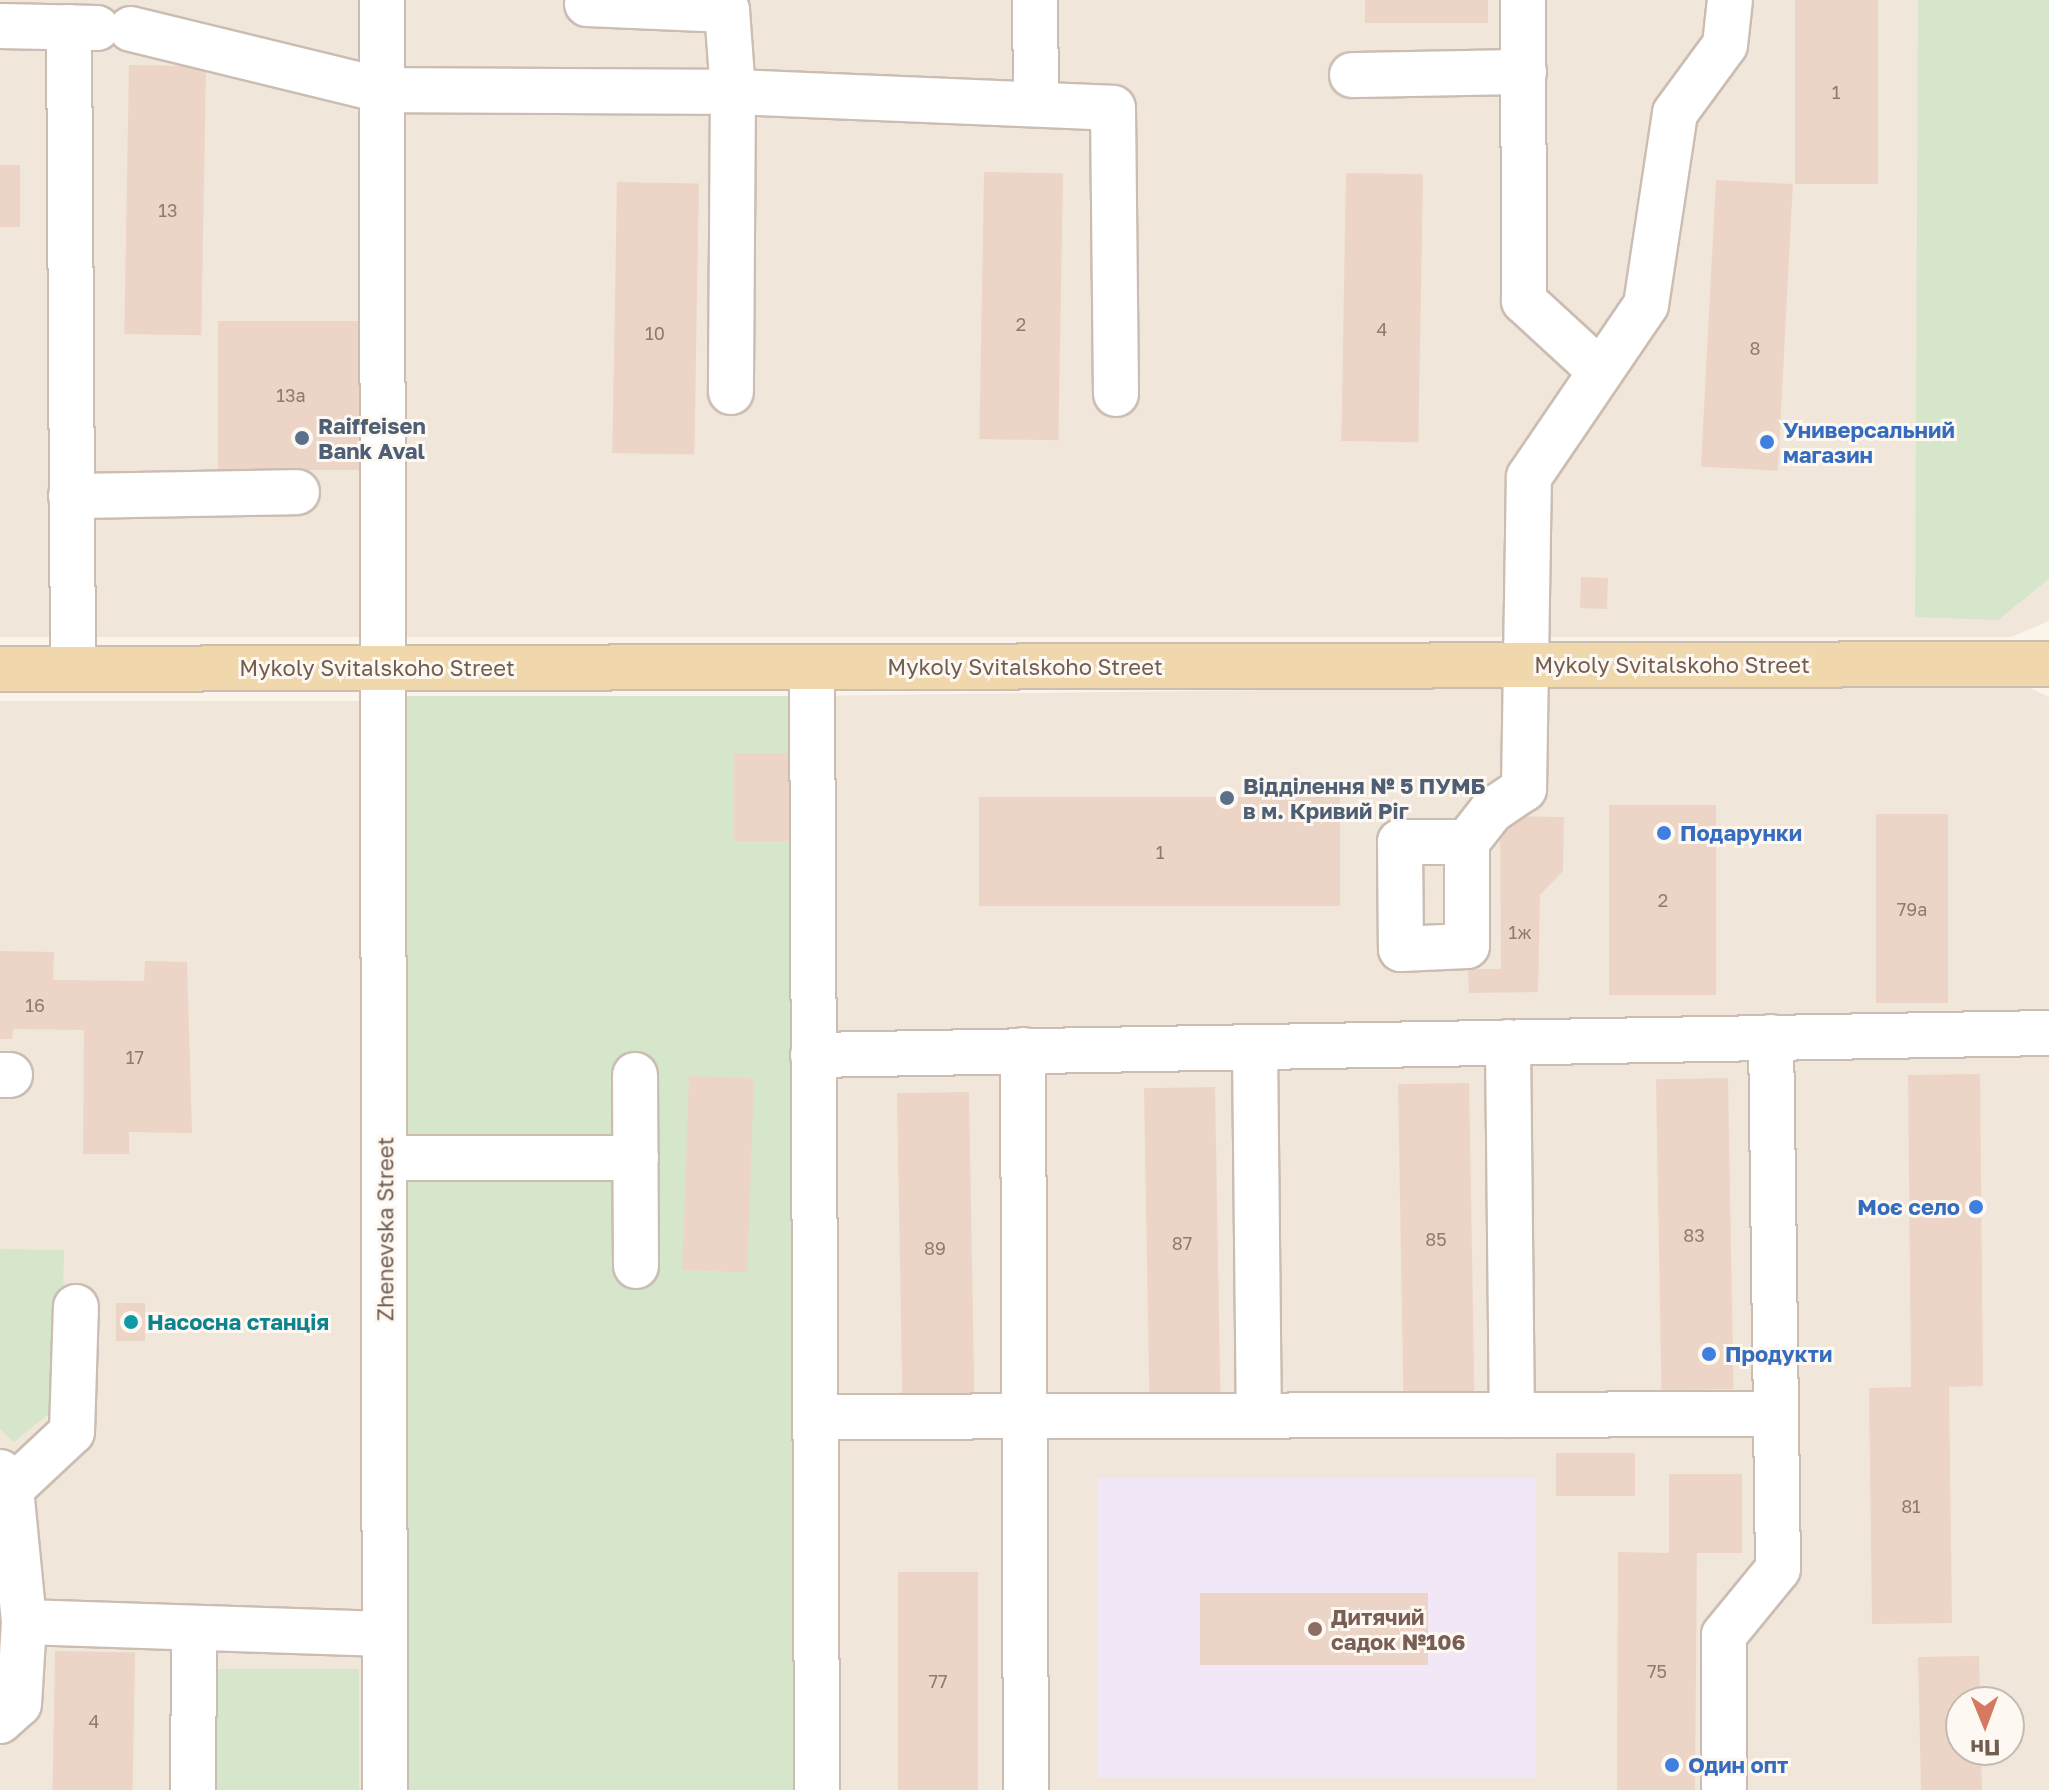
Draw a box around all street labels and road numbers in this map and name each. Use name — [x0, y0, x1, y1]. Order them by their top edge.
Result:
street label: Mykoly Svitalskoho Street — [1534, 652, 1810, 678]
street label: Mykoly Svitalskoho Street — [887, 654, 1163, 680]
street label: Mykoly Svitalskoho Street — [239, 655, 515, 681]
street label: Zhenevska Street — [372, 1137, 398, 1321]

